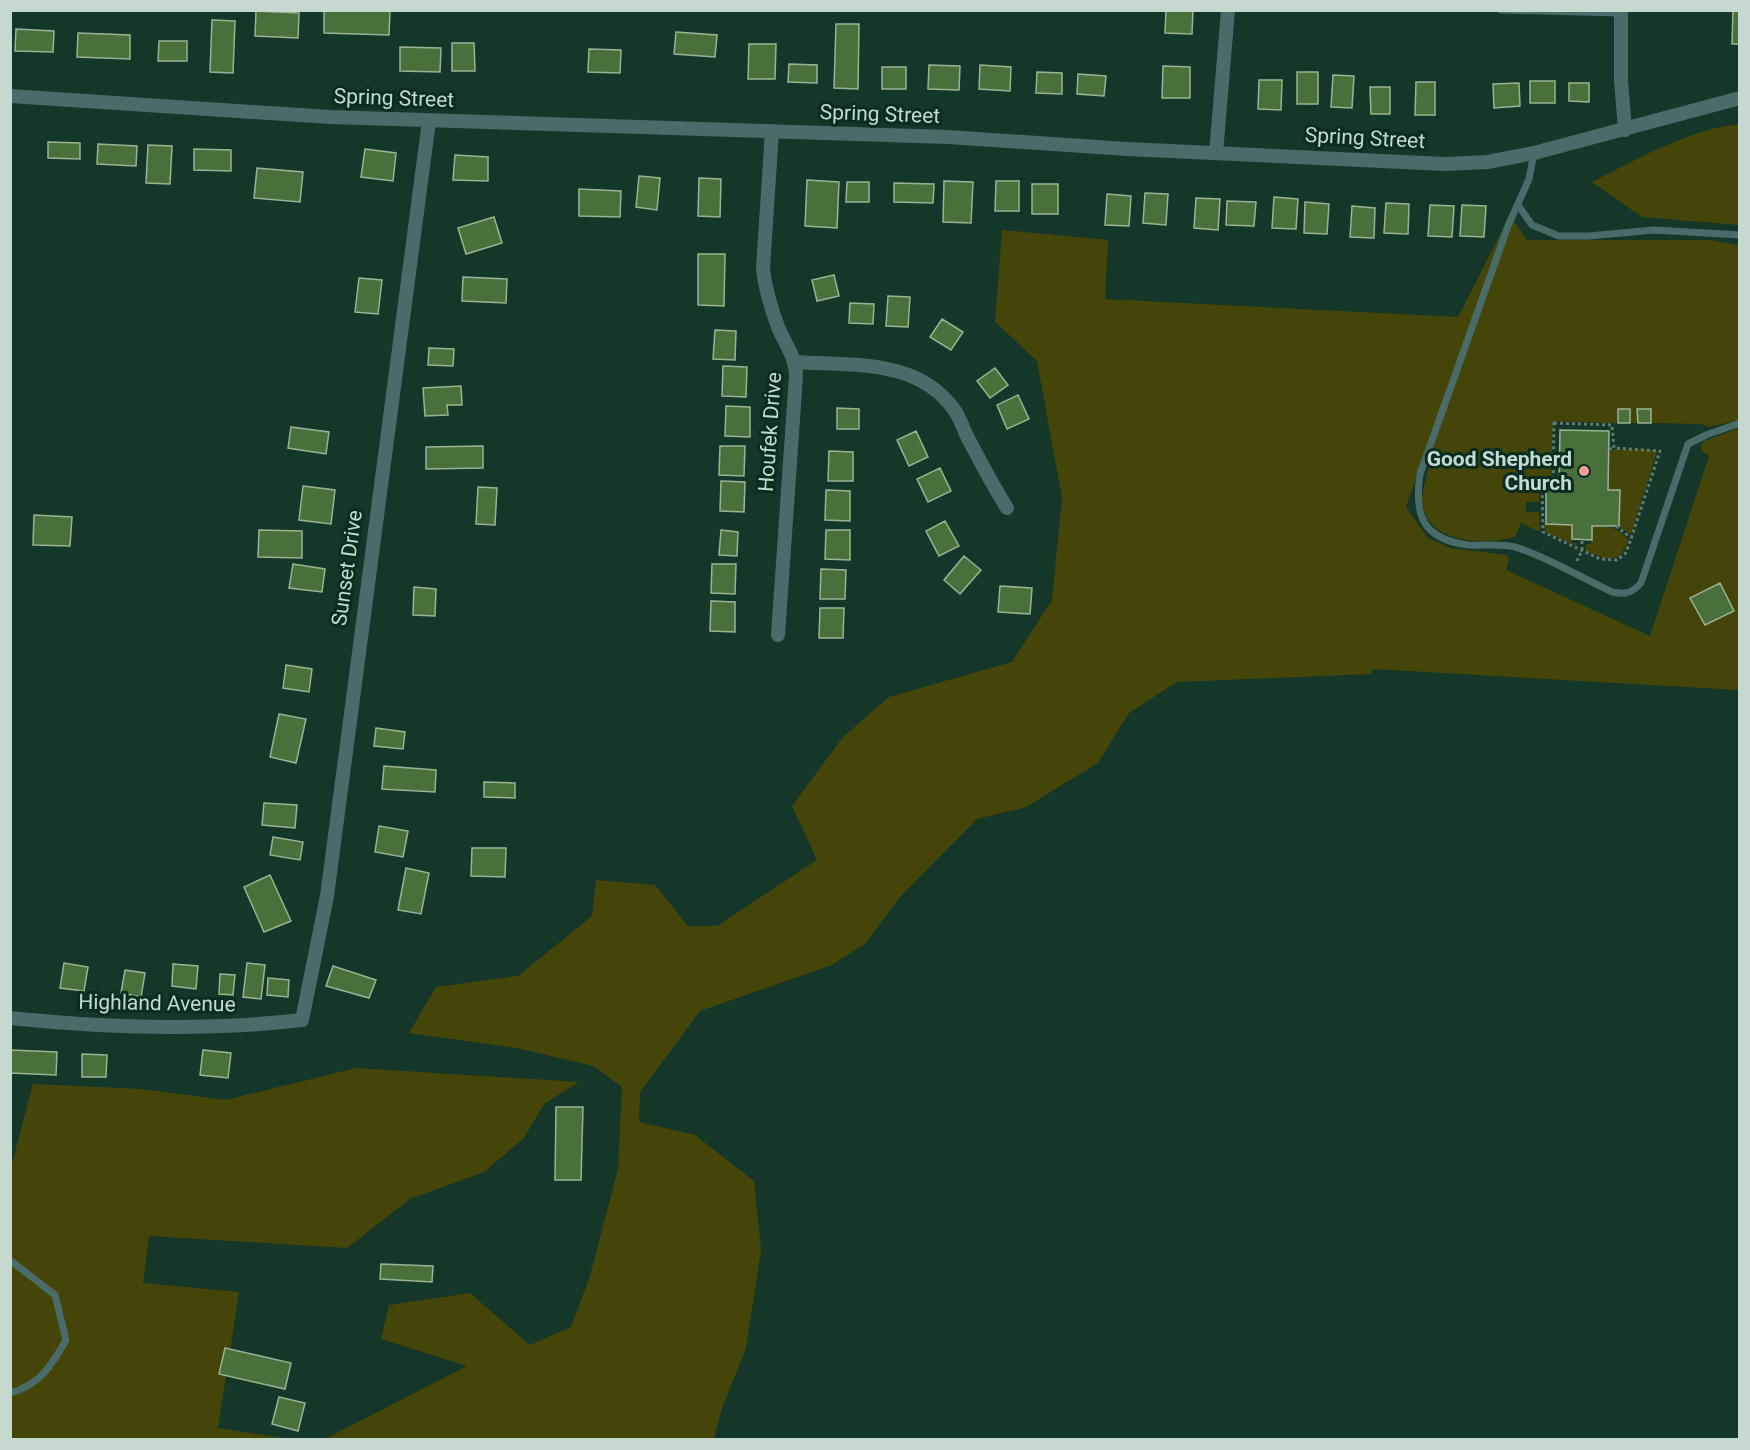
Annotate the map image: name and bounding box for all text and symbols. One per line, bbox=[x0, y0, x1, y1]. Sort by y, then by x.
street label: Spring Street bbox=[333, 84, 455, 112]
street label: Spring Street bbox=[819, 100, 941, 128]
street label: Spring Street bbox=[1304, 123, 1426, 153]
street label: Houfek Drive bbox=[754, 371, 786, 493]
place label: Good Shepherd Church bbox=[1427, 447, 1572, 495]
marker: Good Shepherd Church bbox=[1577, 464, 1591, 478]
street label: Sunset Drive bbox=[327, 508, 367, 628]
street label: Highland Avenue bbox=[78, 990, 236, 1016]

